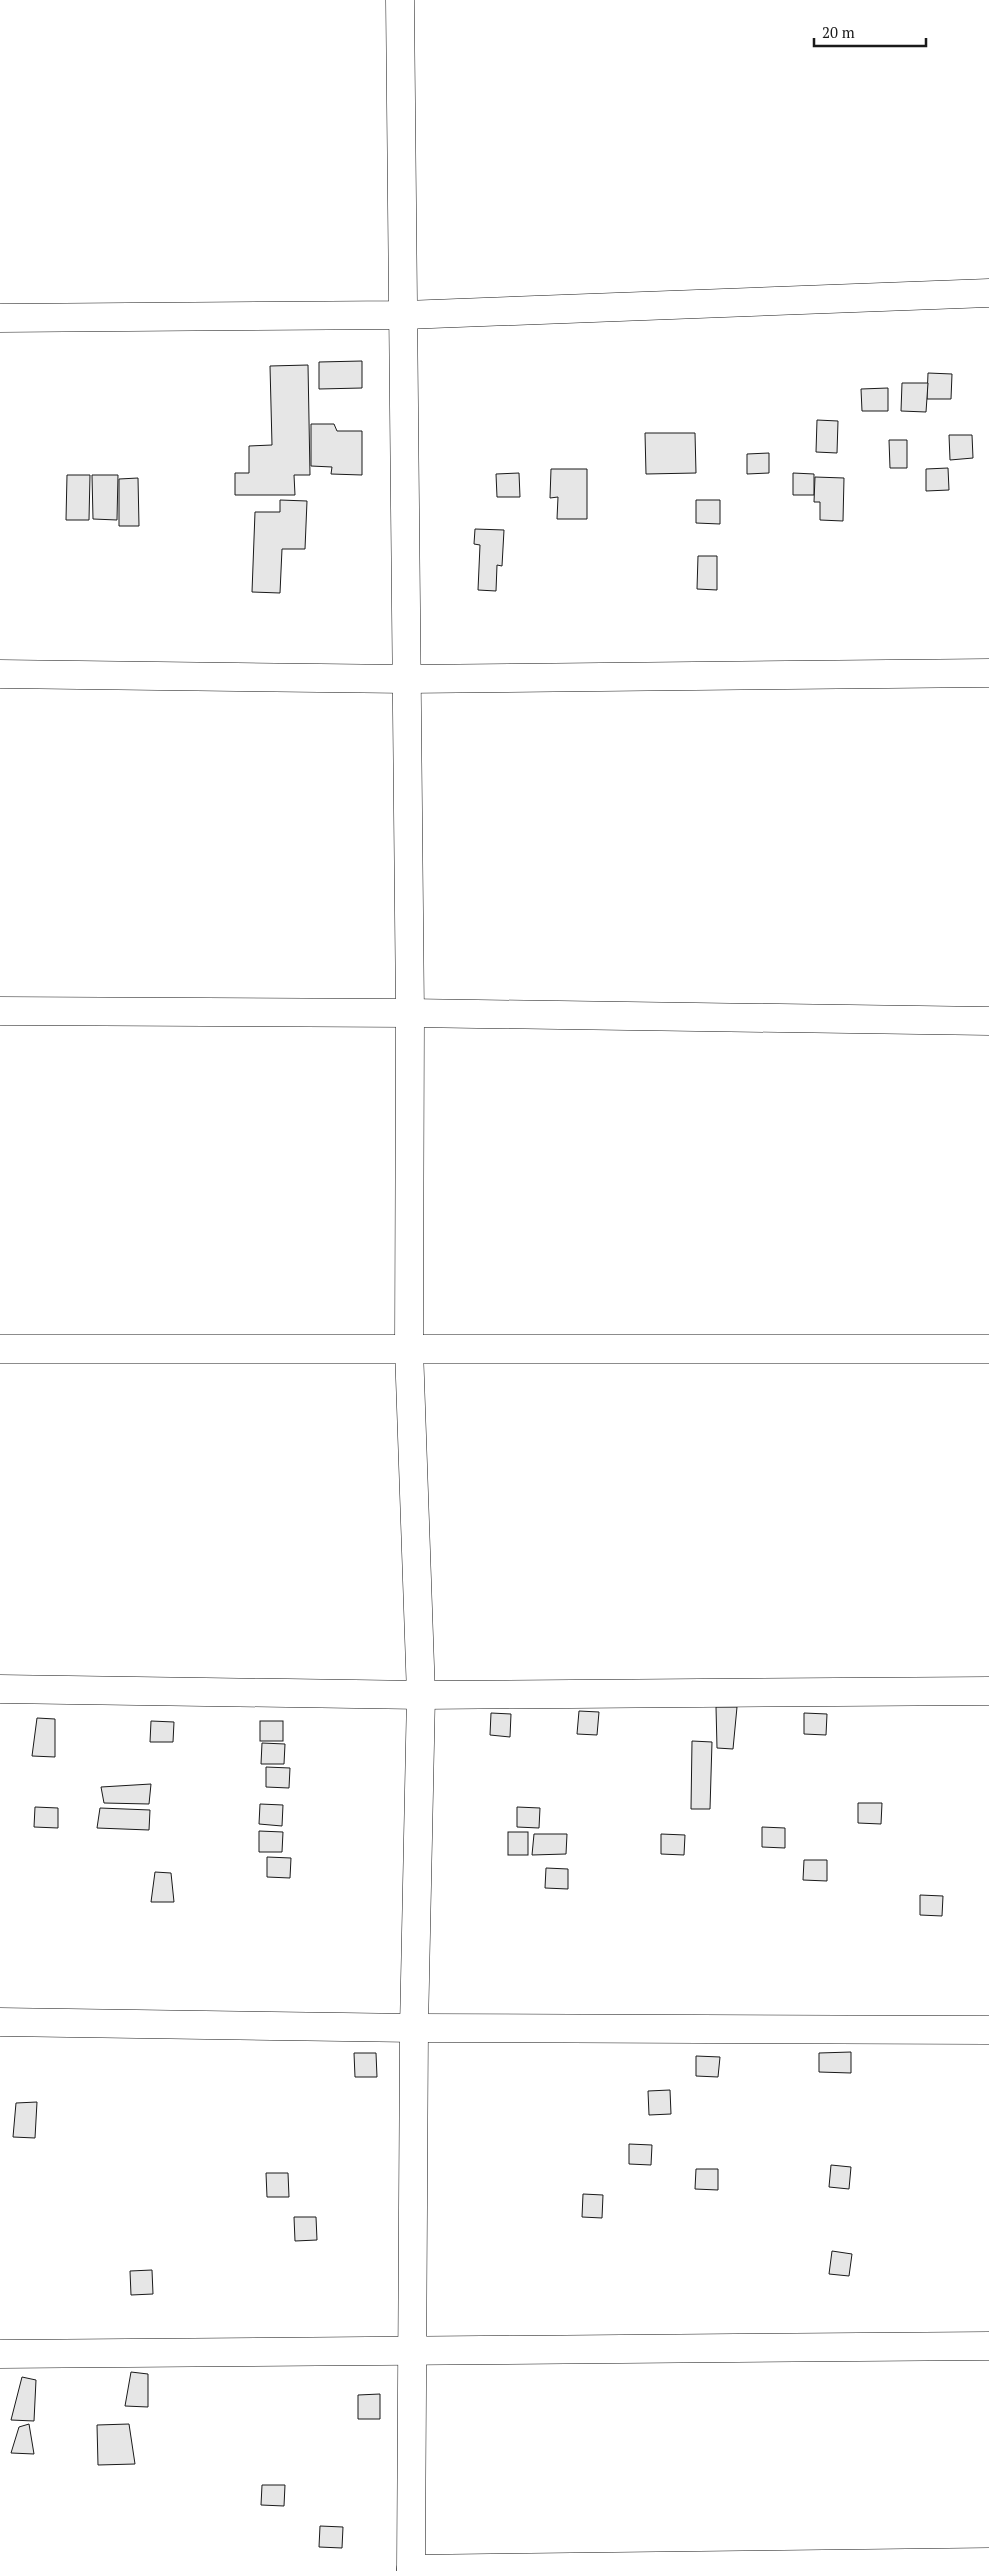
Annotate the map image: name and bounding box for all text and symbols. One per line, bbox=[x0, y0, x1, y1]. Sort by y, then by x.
scale bar bbox=[814, 15, 926, 47]
text: 20 m bbox=[822, 22, 855, 42]

